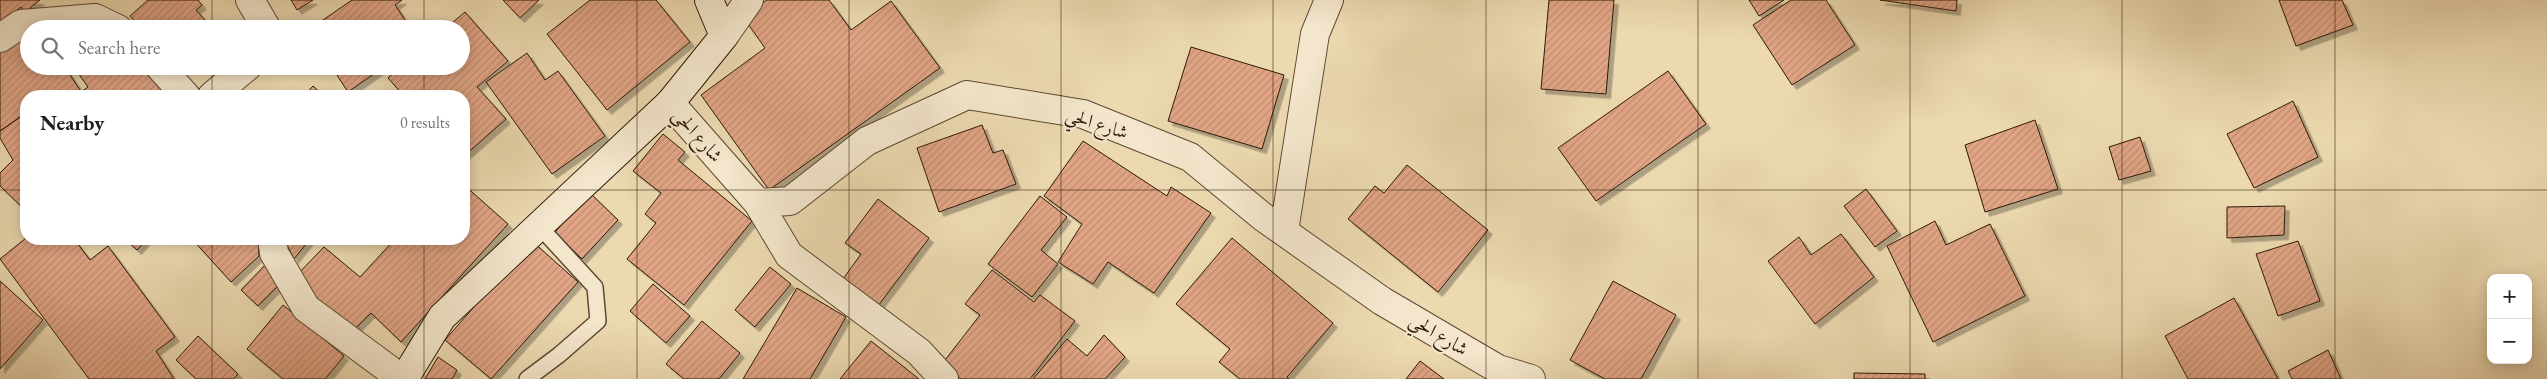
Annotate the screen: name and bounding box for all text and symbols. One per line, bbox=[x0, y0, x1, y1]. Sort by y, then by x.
search box bbox=[20, 20, 470, 75]
icon: search bbox=[38, 34, 66, 62]
text: Search here bbox=[78, 35, 160, 60]
street label: شارع الحي bbox=[1061, 101, 1131, 150]
street label: شارع الحي bbox=[663, 103, 728, 171]
text: Nearby bbox=[40, 109, 104, 136]
text: 0 results bbox=[400, 112, 450, 133]
map controls bbox=[2487, 274, 2532, 364]
button: + bbox=[2487, 274, 2532, 319]
street label: شارع الحي bbox=[1402, 307, 1473, 366]
button: − bbox=[2487, 319, 2532, 364]

